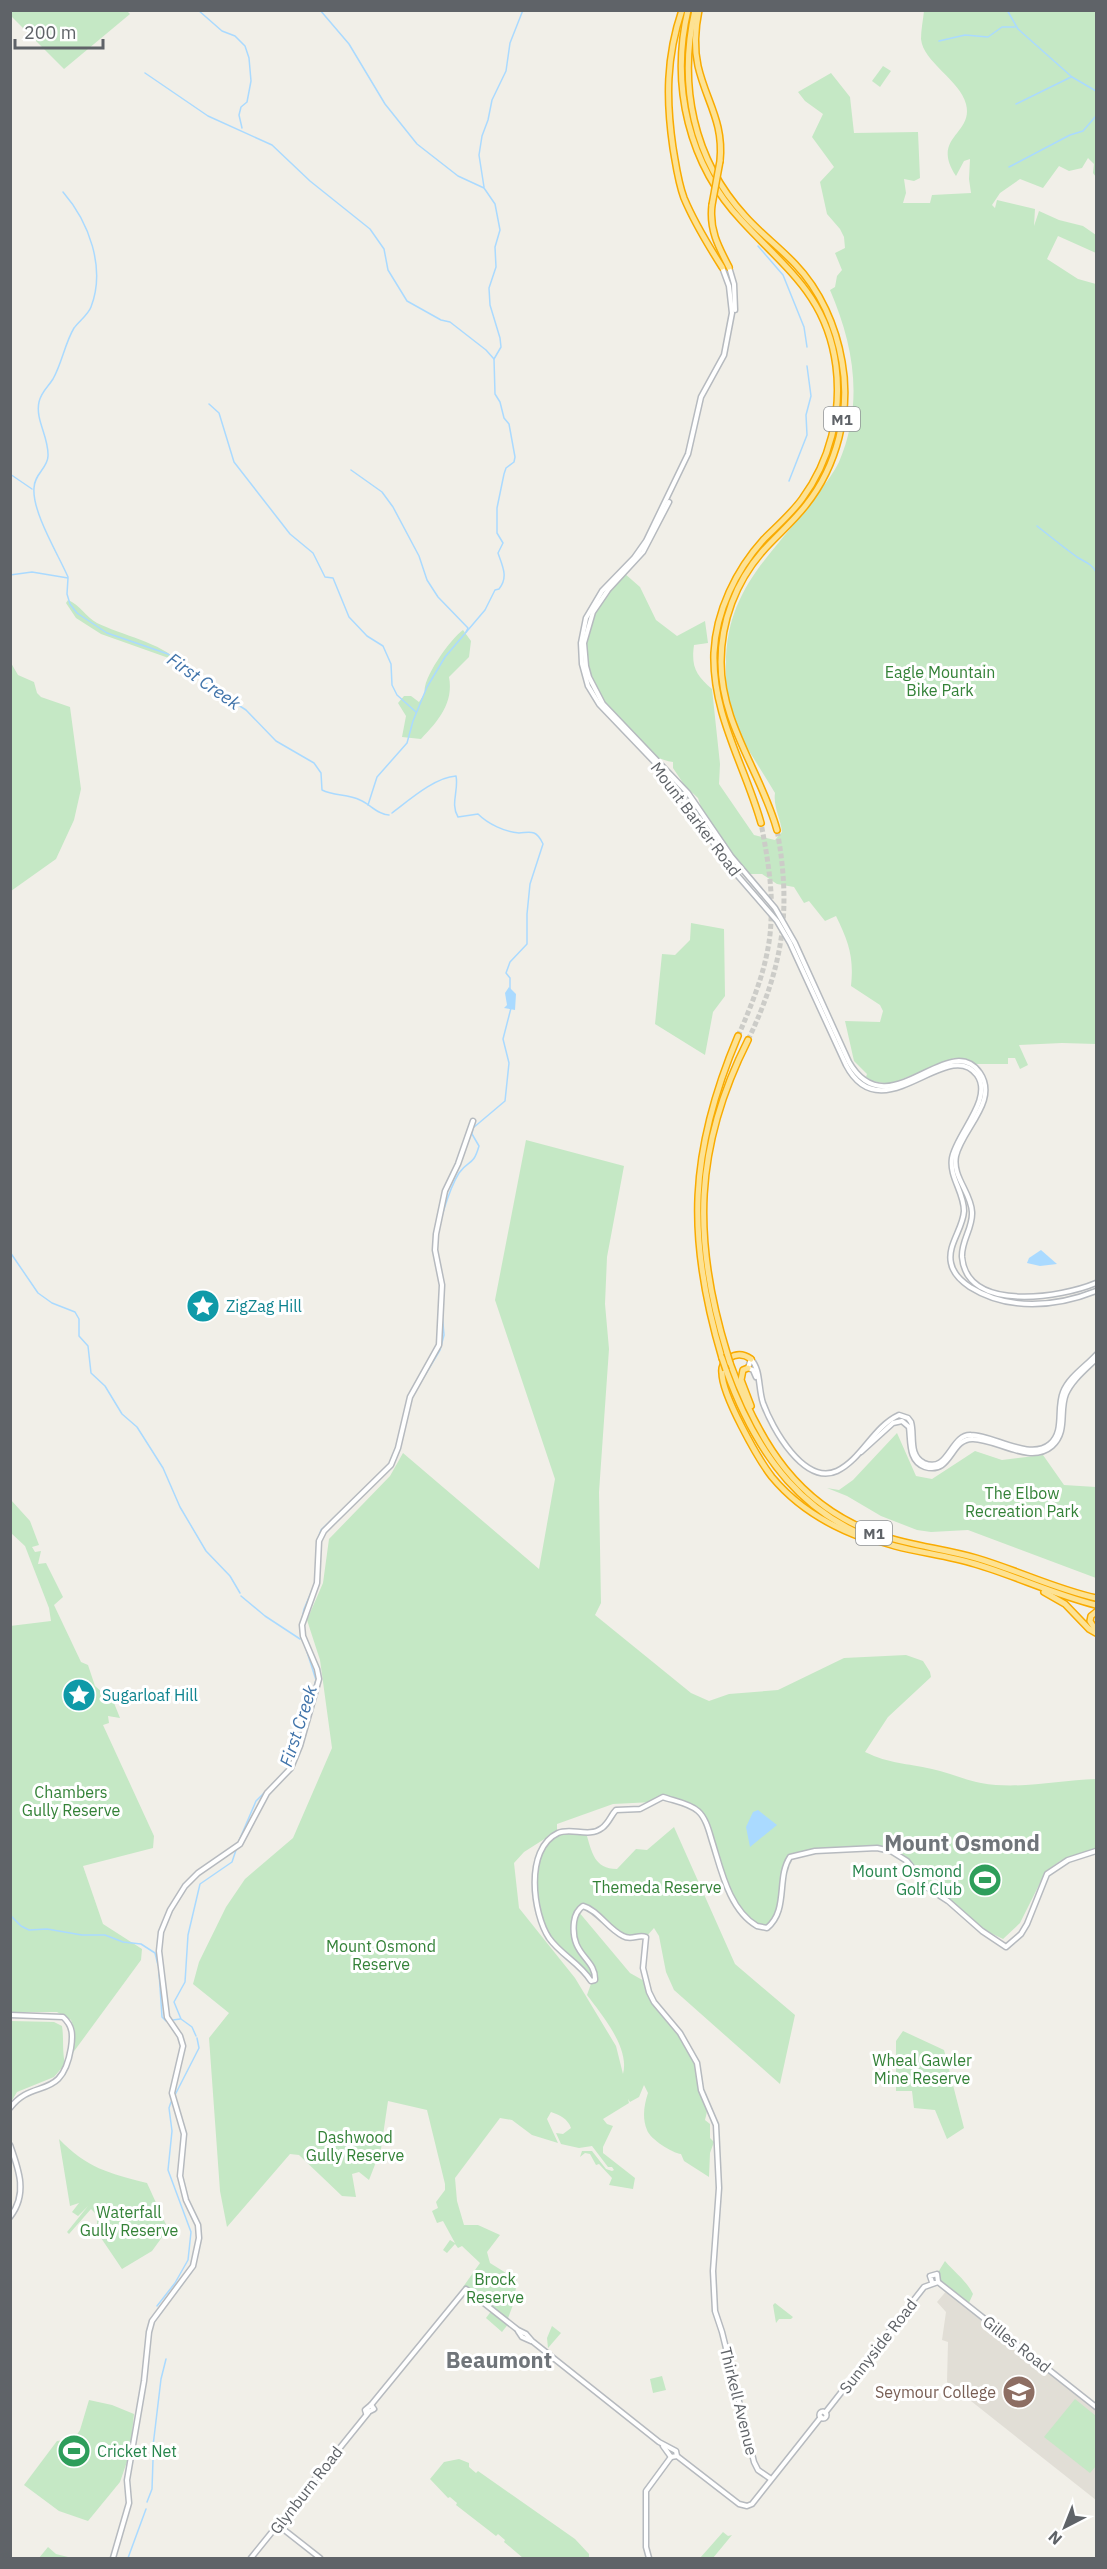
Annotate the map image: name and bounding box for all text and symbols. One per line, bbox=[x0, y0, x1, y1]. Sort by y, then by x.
scale bar bbox=[15, 12, 104, 50]
text: 200 m bbox=[24, 21, 76, 44]
road number: M1 bbox=[824, 407, 860, 431]
water label: First Creek bbox=[163, 647, 246, 715]
park label: Eagle Mountain Bike Park bbox=[885, 662, 995, 700]
street label: Mount Barker Road bbox=[647, 758, 745, 880]
place icon: ZigZag Hill bbox=[185, 1288, 221, 1324]
place label: ZigZag Hill bbox=[226, 1296, 302, 1316]
park label: The Elbow Recreation Park bbox=[965, 1483, 1079, 1521]
road number: M1 bbox=[856, 1521, 892, 1545]
place icon: Sugarloaf Hill bbox=[61, 1677, 97, 1713]
water label: First Creek bbox=[274, 1682, 322, 1770]
place label: Sugarloaf Hill bbox=[102, 1685, 198, 1705]
park label: Chambers Gully Reserve bbox=[22, 1782, 120, 1820]
district label: Mount Osmond bbox=[884, 1828, 1040, 1857]
place label: Mount Osmond Golf Club bbox=[852, 1861, 962, 1899]
sports icon: Mount Osmond Golf Club bbox=[967, 1862, 1003, 1898]
park label: Themeda Reserve bbox=[592, 1877, 722, 1897]
park label: Mount Osmond Reserve bbox=[326, 1936, 436, 1974]
park label: Wheal Gawler Mine Reserve bbox=[872, 2050, 972, 2088]
park label: Dashwood Gully Reserve bbox=[306, 2127, 404, 2165]
park label: Waterfall Gully Reserve bbox=[80, 2202, 178, 2240]
park label: Brock Reserve bbox=[466, 2269, 524, 2307]
street label: Sunnyside Road bbox=[835, 2295, 921, 2397]
street label: Gilles Road bbox=[979, 2311, 1055, 2377]
district label: Beaumont bbox=[446, 2345, 552, 2374]
street label: Thirkell Avenue bbox=[716, 2345, 762, 2457]
school or university icon: Seymour College bbox=[1001, 2374, 1037, 2410]
place label: Seymour College bbox=[875, 2382, 996, 2402]
sports icon: Cricket Net bbox=[56, 2433, 92, 2469]
place label: Cricket Net bbox=[97, 2441, 177, 2461]
street label: Glynburn Road bbox=[265, 2442, 347, 2538]
north arrow bbox=[1035, 2497, 1095, 2557]
text: N bbox=[1044, 2527, 1066, 2549]

